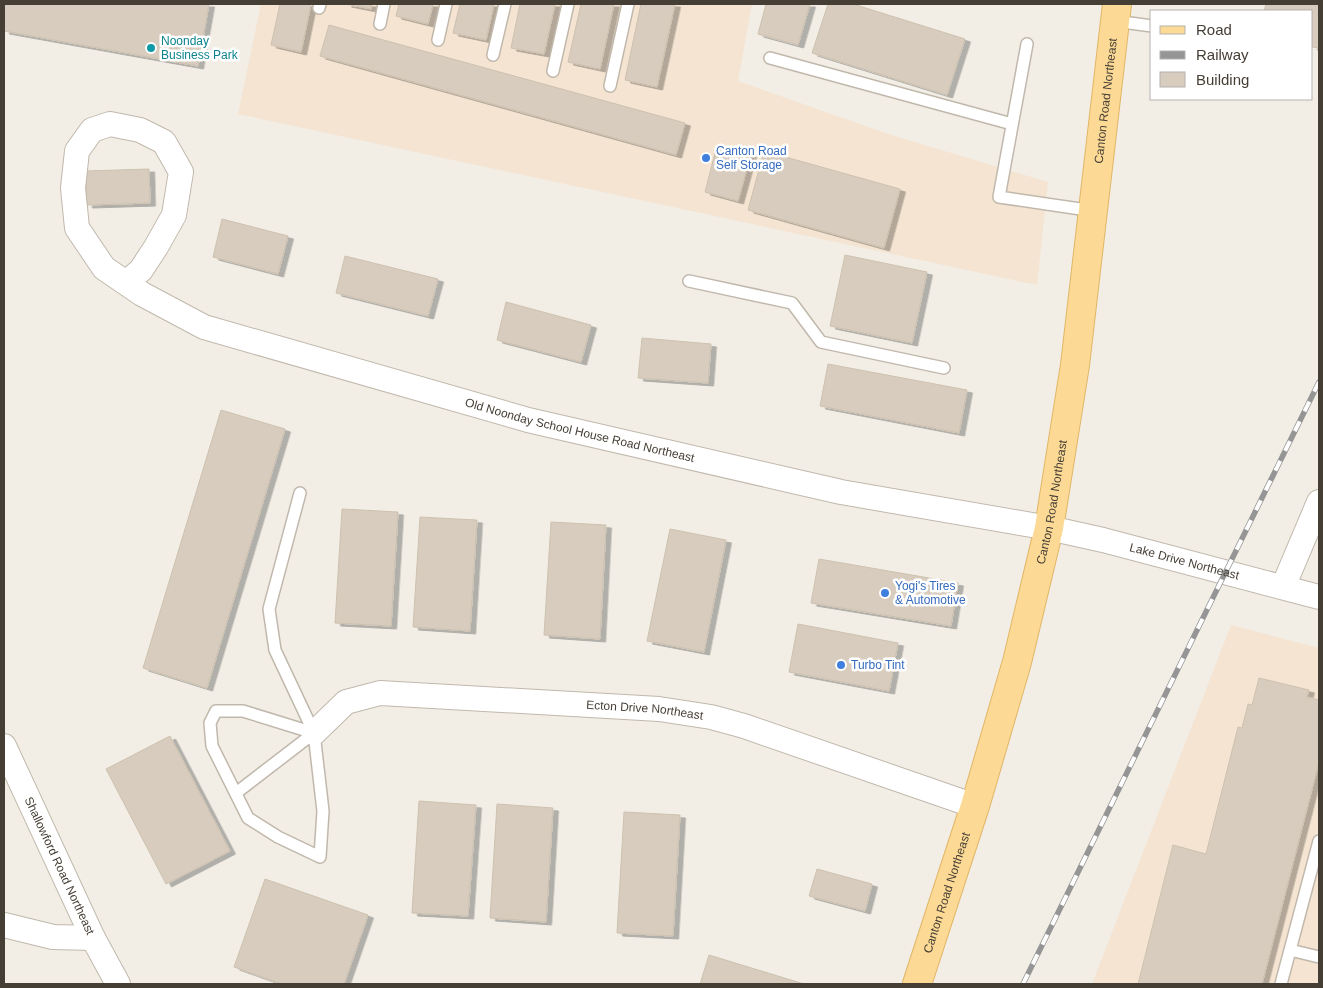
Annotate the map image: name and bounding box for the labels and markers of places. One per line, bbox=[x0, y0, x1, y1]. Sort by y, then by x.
place label: Noonday Business Park bbox=[161, 34, 239, 62]
marker: Noonday Business Park bbox=[145, 42, 157, 54]
place label: Canton Road Self Storage bbox=[716, 144, 787, 172]
marker: Canton Road Self Storage bbox=[700, 152, 712, 164]
place label: Yogi's Tires & Automotive bbox=[895, 579, 966, 607]
marker: Yogi's Tires & Automotive bbox=[879, 587, 891, 599]
place label: Turbo Tint bbox=[851, 658, 905, 672]
marker: Turbo Tint bbox=[835, 659, 847, 671]

